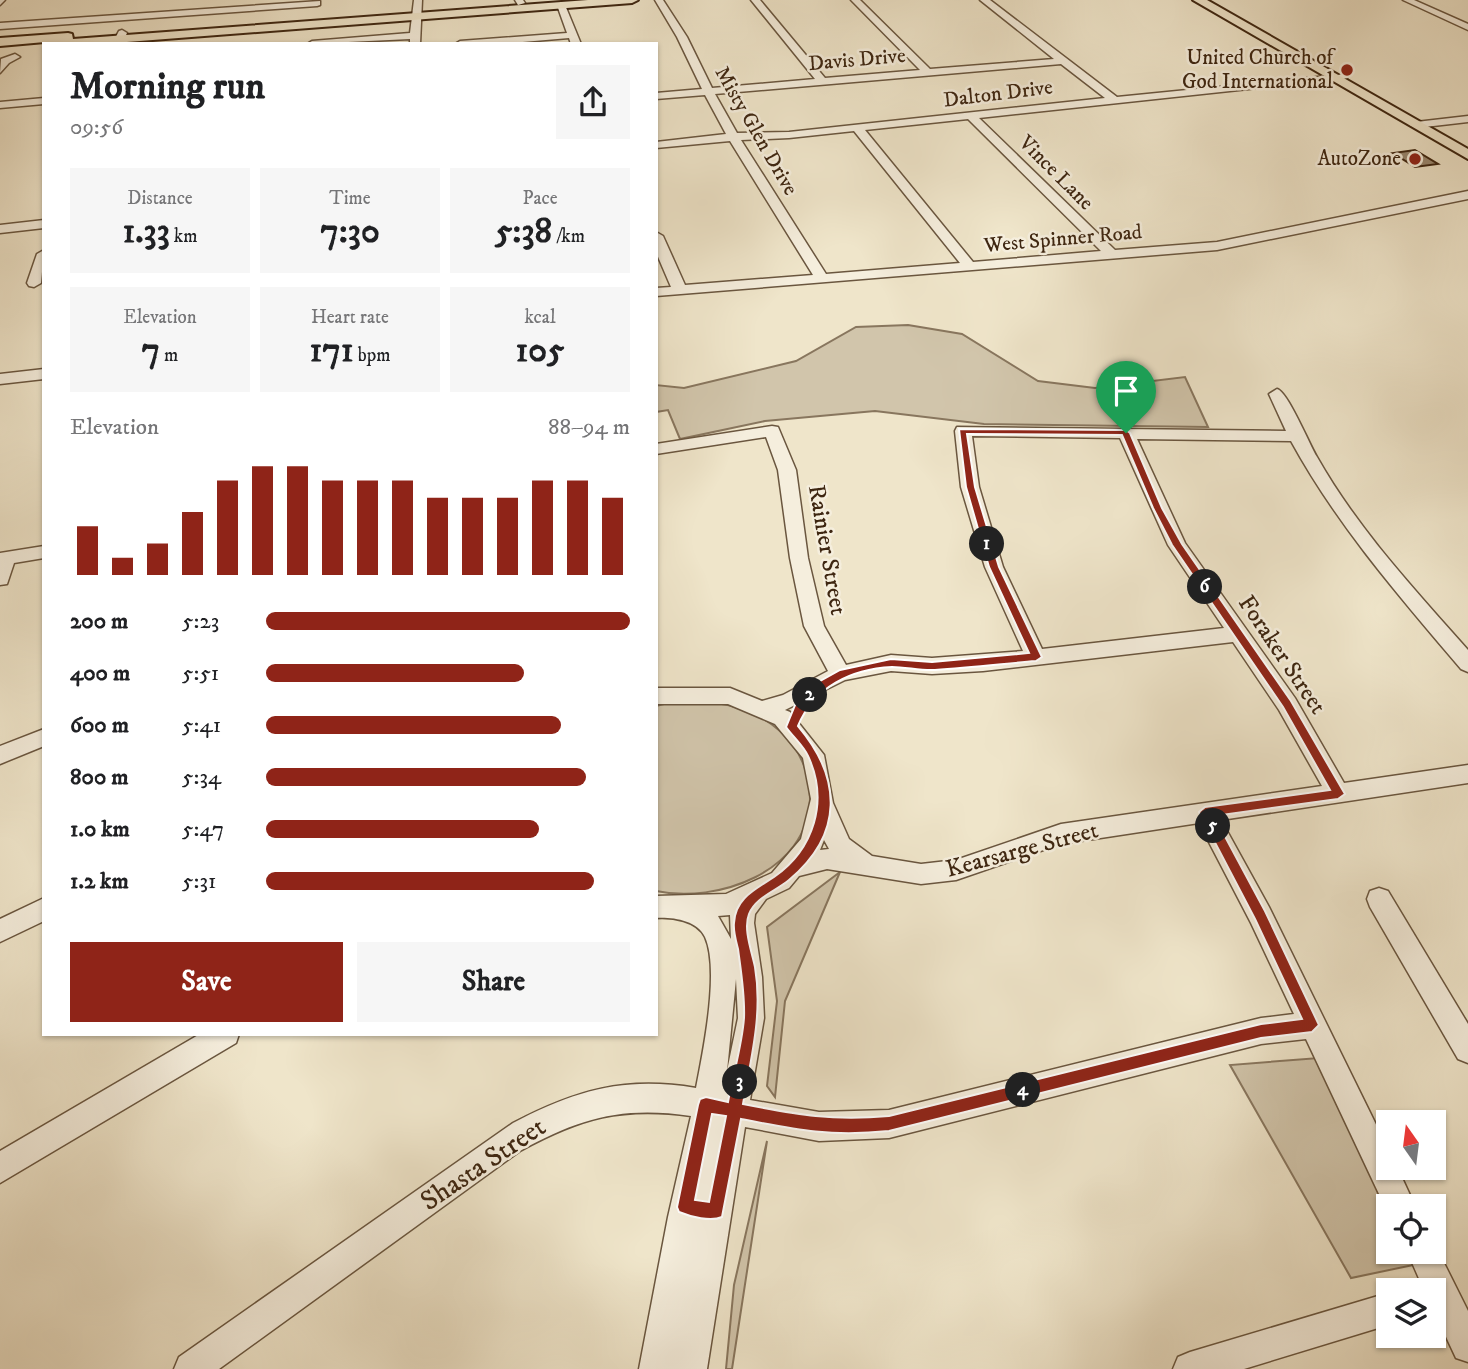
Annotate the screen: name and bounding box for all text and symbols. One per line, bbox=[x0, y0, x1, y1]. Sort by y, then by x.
street label: Davis Drive bbox=[807, 43, 907, 77]
place label: United Church of God International bbox=[1182, 45, 1336, 95]
street label: Misty Glen Drive bbox=[709, 62, 804, 200]
marker: United Church of God International bbox=[1339, 62, 1355, 78]
text: Morning run bbox=[70, 63, 265, 111]
button: share bbox=[556, 65, 630, 139]
street label: Dalton Drive bbox=[942, 74, 1054, 114]
text: 09:56 bbox=[70, 113, 123, 142]
street label: Vince Lane bbox=[1012, 129, 1099, 216]
place label: AutoZone bbox=[1317, 146, 1401, 172]
marker: AutoZone bbox=[1407, 151, 1423, 167]
text: Distance bbox=[127, 187, 193, 210]
text: Time bbox=[329, 187, 371, 210]
text: Pace bbox=[522, 187, 558, 210]
text: 1.33 bbox=[122, 210, 170, 254]
text: 7:30 bbox=[320, 210, 380, 254]
text: 5:38 bbox=[495, 210, 552, 254]
street label: West Spinner Road bbox=[982, 219, 1144, 259]
text: km bbox=[170, 225, 198, 248]
text: /km bbox=[552, 225, 585, 248]
text: Elevation bbox=[123, 306, 197, 329]
text: Heart rate bbox=[311, 306, 389, 329]
text: kcal bbox=[524, 306, 556, 329]
text: 7 bbox=[142, 329, 160, 373]
text: 171 bbox=[310, 329, 354, 373]
text: 105 bbox=[516, 329, 564, 373]
text: m bbox=[160, 344, 178, 367]
text: bpm bbox=[354, 344, 390, 367]
pin bbox=[1096, 361, 1156, 433]
icon: arrive bbox=[1107, 372, 1145, 410]
text: Elevation bbox=[70, 413, 159, 442]
text: 88–94 m bbox=[548, 413, 630, 442]
street label: Rainier Street bbox=[801, 482, 853, 618]
pin: 1 bbox=[970, 526, 1004, 562]
text: 1 bbox=[983, 532, 990, 555]
pin: 6 bbox=[1188, 570, 1222, 604]
text: 6 bbox=[1200, 575, 1209, 598]
street label: Foraker Street bbox=[1231, 590, 1333, 720]
text: 200 m bbox=[70, 607, 128, 636]
text: 5:23 bbox=[182, 607, 219, 636]
text: 400 m bbox=[70, 659, 130, 688]
text: 5:51 bbox=[182, 659, 219, 688]
pin: 2 bbox=[792, 678, 828, 712]
text: 2 bbox=[805, 683, 814, 706]
text: 600 m bbox=[70, 711, 129, 740]
text: 5:41 bbox=[182, 711, 221, 740]
text: 800 m bbox=[70, 763, 128, 792]
text: 5:34 bbox=[182, 763, 221, 792]
pin: 5 bbox=[1196, 808, 1230, 844]
text: 5 bbox=[1208, 814, 1217, 837]
text: 1.0 km bbox=[70, 815, 130, 844]
text: 5:47 bbox=[182, 815, 224, 844]
street label: Kearsarge Street bbox=[943, 815, 1102, 885]
text: 1.2 km bbox=[70, 867, 129, 896]
text: 5:31 bbox=[182, 867, 216, 896]
button: Save bbox=[70, 942, 343, 1022]
button: Share bbox=[357, 942, 630, 1022]
pin: 3 bbox=[722, 1064, 758, 1100]
text: 3 bbox=[736, 1070, 743, 1093]
pin: 4 bbox=[1006, 1072, 1040, 1108]
text: 4 bbox=[1017, 1078, 1028, 1101]
street label: Shasta Street bbox=[414, 1109, 552, 1219]
north arrow bbox=[1376, 1110, 1446, 1180]
map controls bbox=[1376, 1110, 1446, 1348]
button: locate bbox=[1376, 1194, 1446, 1264]
button: layers bbox=[1376, 1278, 1446, 1348]

